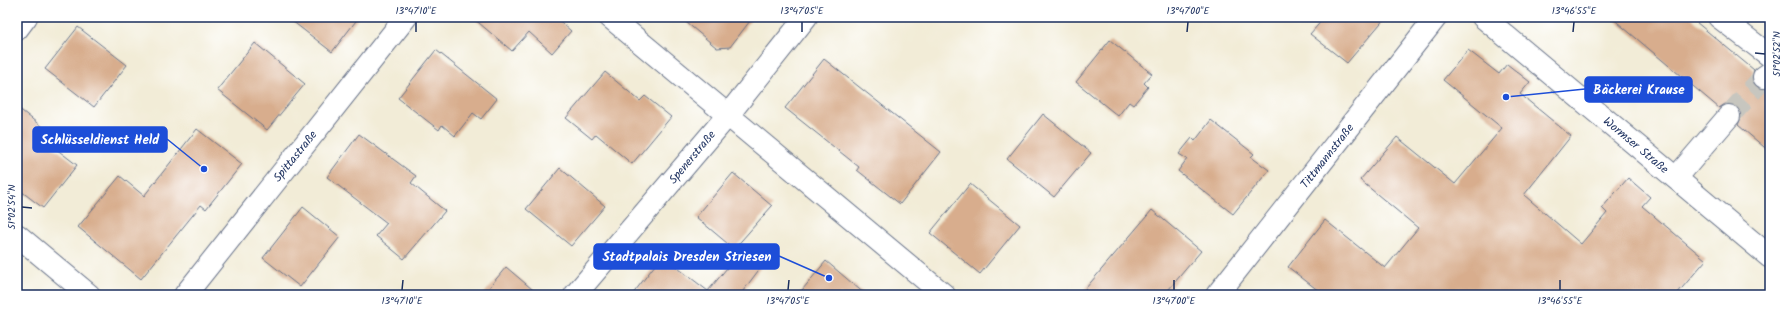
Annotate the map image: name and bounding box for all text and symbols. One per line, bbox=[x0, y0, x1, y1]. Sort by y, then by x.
text: 13°47'10"E bbox=[395, 3, 438, 19]
text: 13°47'05"E bbox=[780, 3, 825, 19]
text: 13°47'00"E bbox=[1167, 3, 1211, 19]
text: 13°46'55"E bbox=[1552, 3, 1597, 19]
text: 51°02'52"N bbox=[1769, 31, 1785, 77]
callout: Bäckerei Krause bbox=[1585, 77, 1692, 102]
text: Bäckerei Krause bbox=[1593, 80, 1685, 101]
street label: Wormser Straße bbox=[1599, 112, 1673, 179]
street label: Tittmannstraße bbox=[1296, 119, 1359, 193]
street label: Spittastraße bbox=[269, 126, 323, 186]
street label: Spenerstraße bbox=[664, 126, 721, 188]
callout: Schlüsseldienst Held bbox=[33, 127, 167, 152]
text: Schlüsseldienst Held bbox=[41, 130, 160, 151]
text: 51°02'54"N bbox=[4, 184, 20, 230]
callout: Stadtpalais Dresden Striesen bbox=[594, 244, 779, 269]
text: Stadtpalais Dresden Striesen bbox=[602, 247, 772, 268]
text: 13°47'10"E bbox=[381, 293, 424, 309]
text: 13°47'05"E bbox=[766, 293, 811, 309]
text: 13°47'00"E bbox=[1153, 293, 1197, 309]
text: 13°46'55"E bbox=[1538, 293, 1583, 309]

